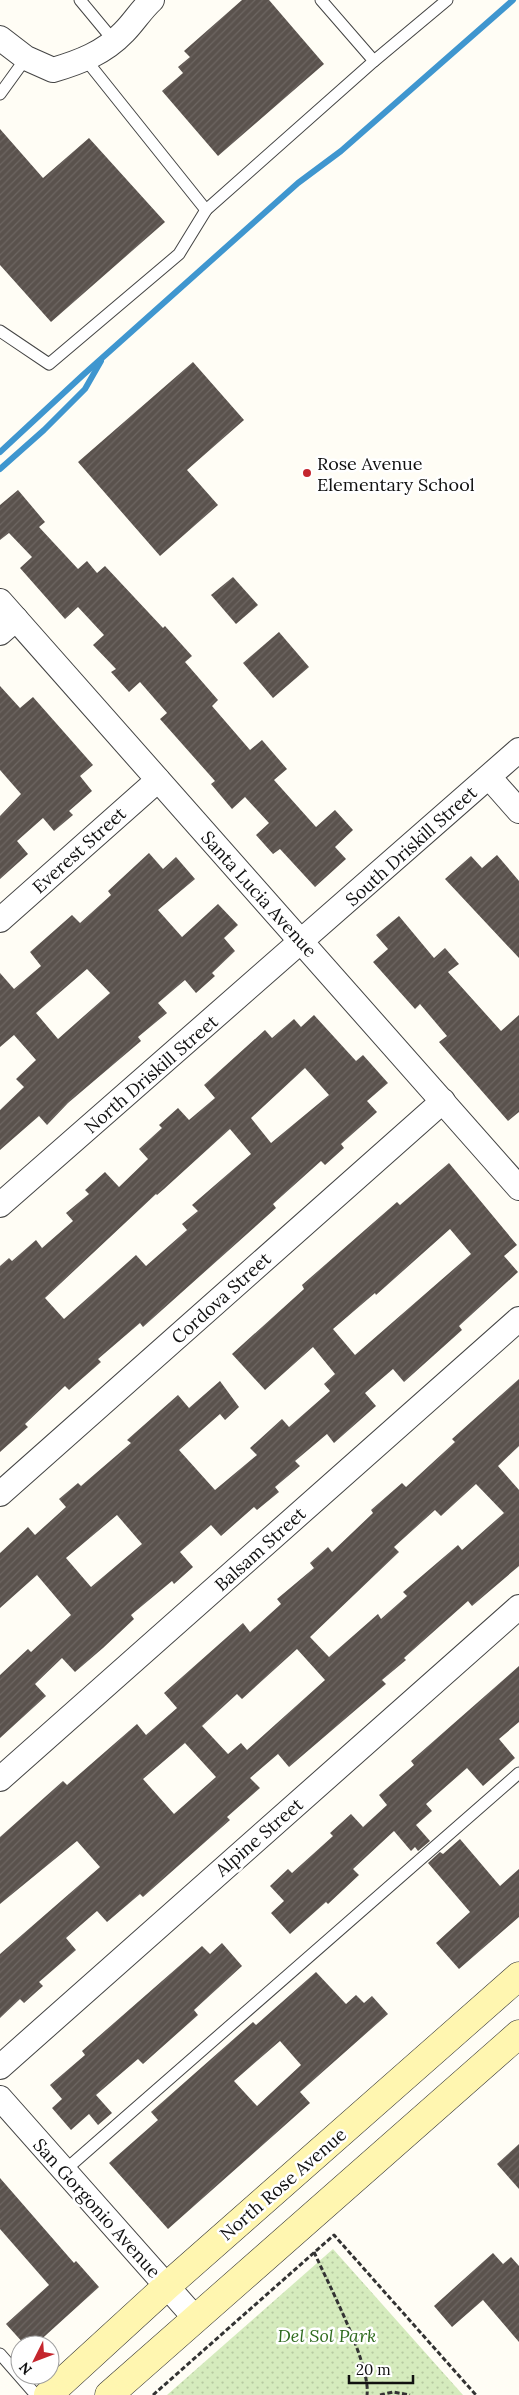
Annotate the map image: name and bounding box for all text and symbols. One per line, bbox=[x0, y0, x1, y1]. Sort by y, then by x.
place label: Rose Avenue Elementary School bbox=[317, 452, 475, 496]
marker: Rose Avenue Elementary School bbox=[301, 467, 313, 479]
street label: South Driskill Street bbox=[341, 781, 481, 911]
street label: Everest Street bbox=[27, 802, 131, 898]
street label: Santa Lucia Avenue bbox=[196, 826, 322, 962]
street label: North Driskill Street bbox=[80, 1010, 222, 1138]
street label: Cordova Street bbox=[167, 1247, 276, 1349]
street label: Balsam Street bbox=[210, 1502, 310, 1596]
street label: Alpine Street bbox=[210, 1793, 307, 1882]
street label: North Rose Avenue bbox=[215, 2123, 351, 2245]
street label: San Gorgonio Avenue bbox=[28, 2133, 166, 2283]
park label: Del Sol Park bbox=[278, 2324, 376, 2347]
north arrow bbox=[10, 2335, 60, 2385]
scale bar bbox=[349, 2352, 413, 2384]
text: N bbox=[15, 2359, 36, 2379]
text: 20 m bbox=[356, 2360, 391, 2379]

